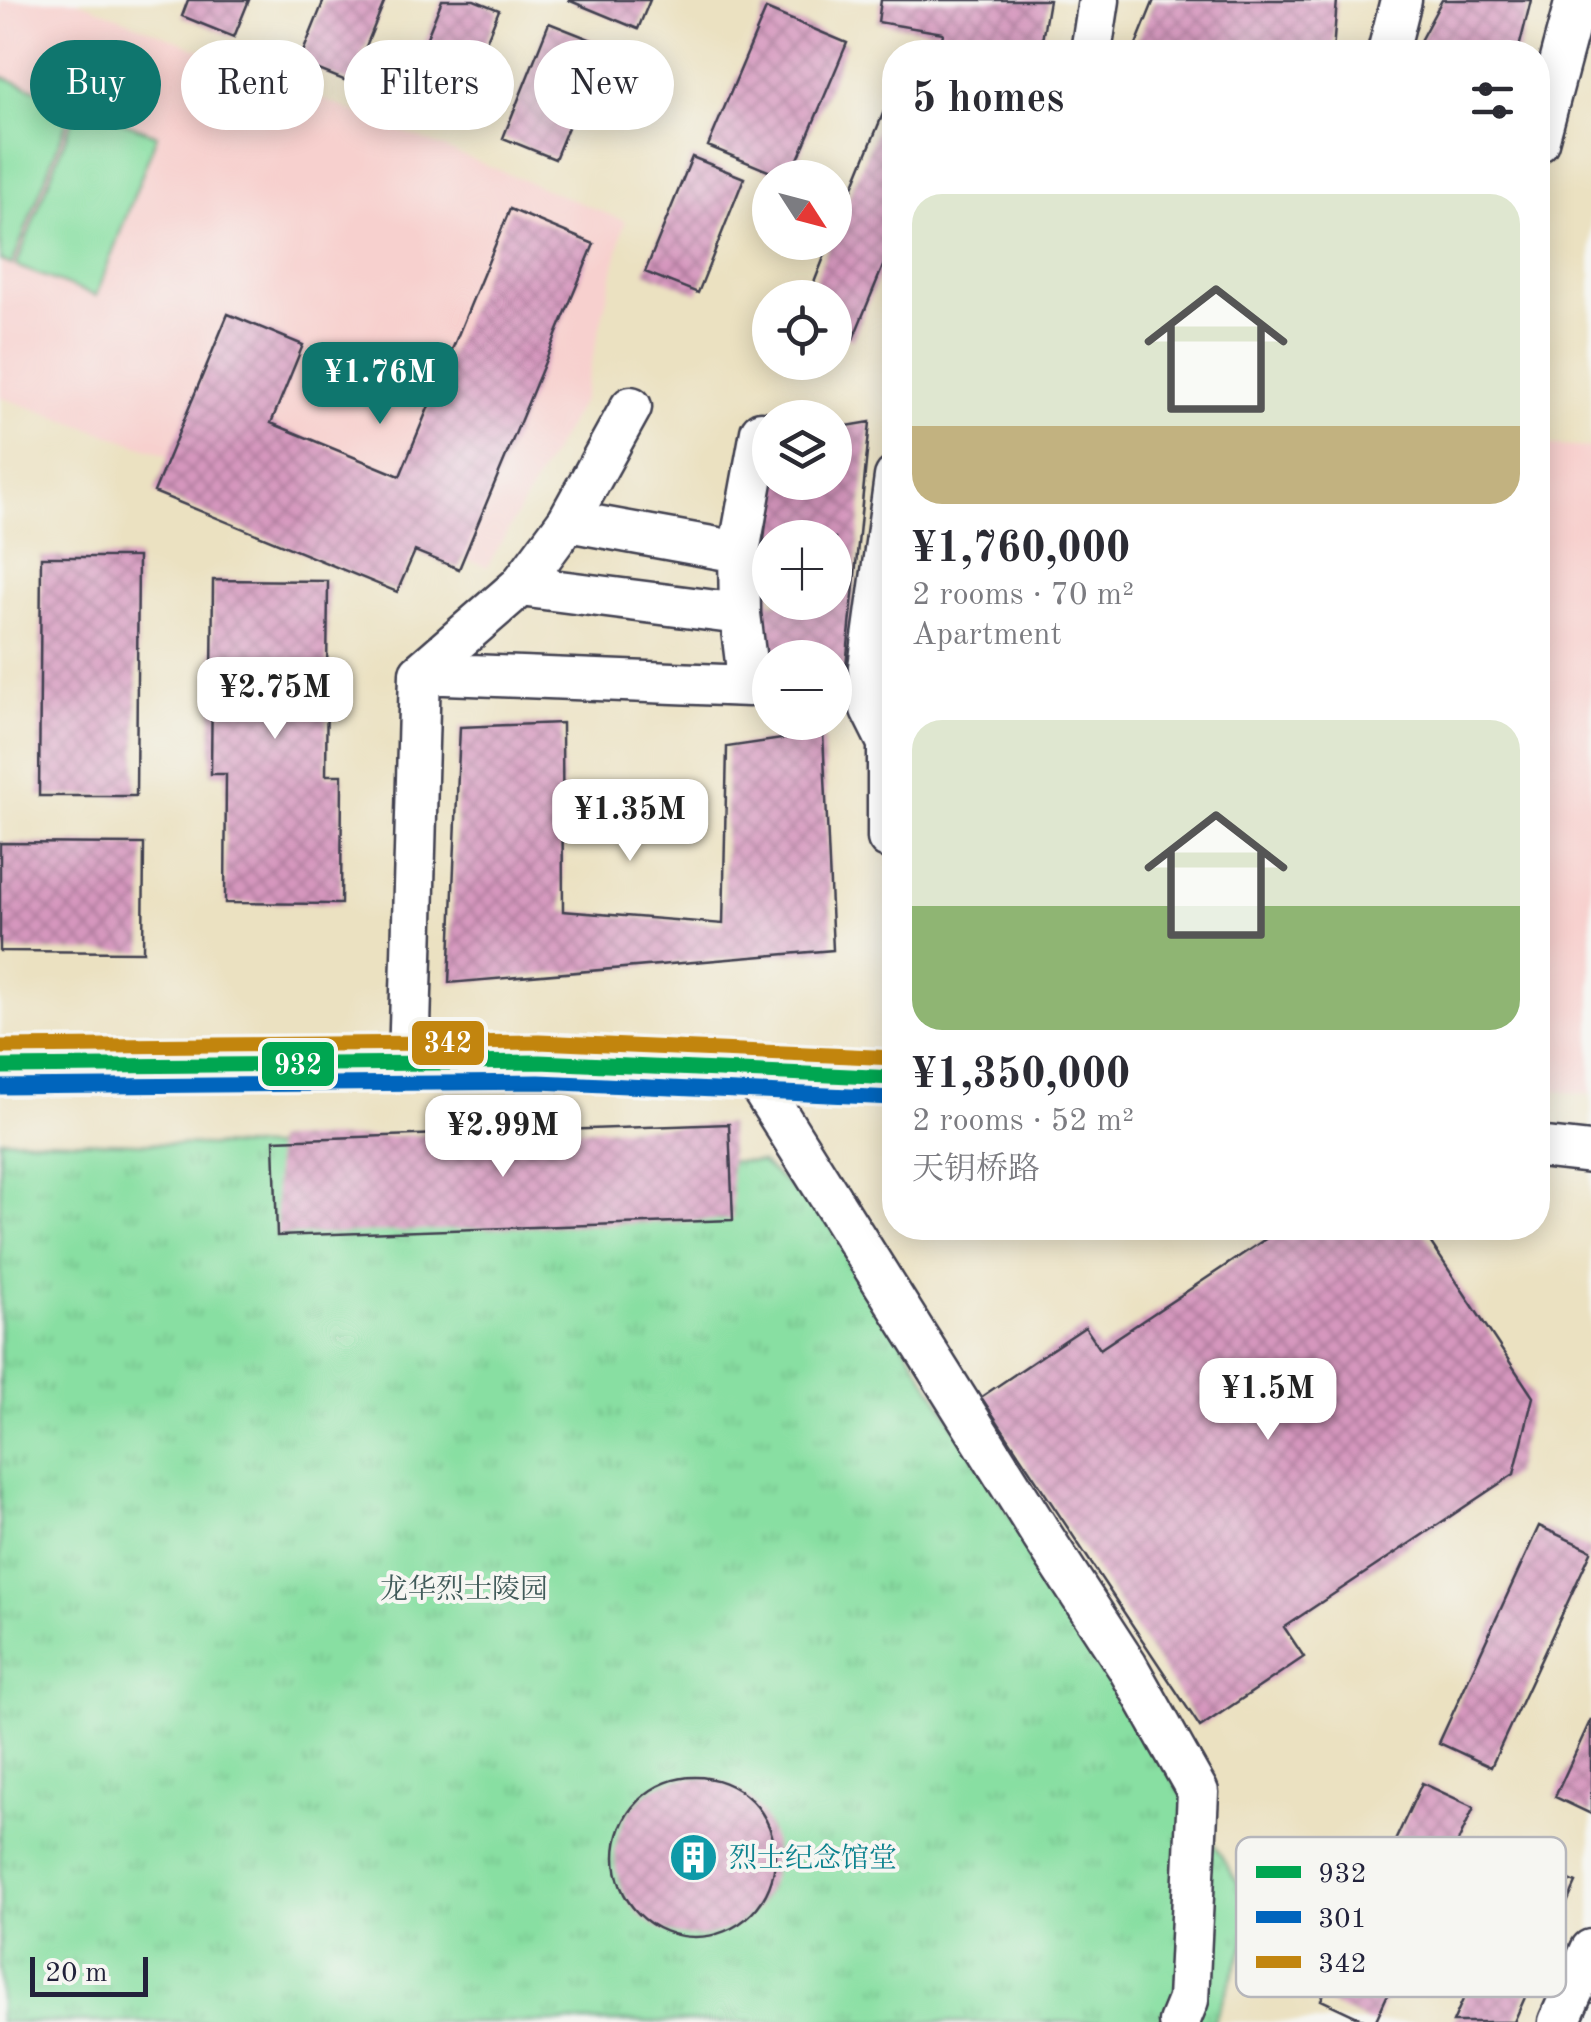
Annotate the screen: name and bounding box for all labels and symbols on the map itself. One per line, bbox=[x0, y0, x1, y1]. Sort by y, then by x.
north arrow bbox=[752, 160, 852, 260]
pin: ¥1.76M bbox=[299, 342, 461, 427]
pin: ¥2.75M bbox=[194, 657, 356, 742]
pin: ¥1.35M bbox=[549, 779, 711, 864]
line badge: 342 bbox=[410, 1019, 486, 1067]
text: 342 bbox=[424, 1031, 472, 1059]
line badge: 932 bbox=[260, 1040, 336, 1088]
text: 932 bbox=[274, 1053, 322, 1081]
pin: ¥2.99M bbox=[422, 1095, 584, 1180]
pin: ¥1.5M bbox=[1198, 1358, 1338, 1443]
park label: 龙华烈士陵园 bbox=[380, 1574, 548, 1605]
building icon: 烈士纪念馆堂 bbox=[668, 1831, 720, 1883]
legend bbox=[1236, 1837, 1566, 1997]
place label: 烈士纪念馆堂 bbox=[729, 1843, 897, 1874]
text: 932 bbox=[1318, 1861, 1367, 1889]
text: 301 bbox=[1318, 1906, 1367, 1934]
text: 342 bbox=[1318, 1951, 1367, 1979]
scale bar bbox=[30, 1952, 148, 1996]

